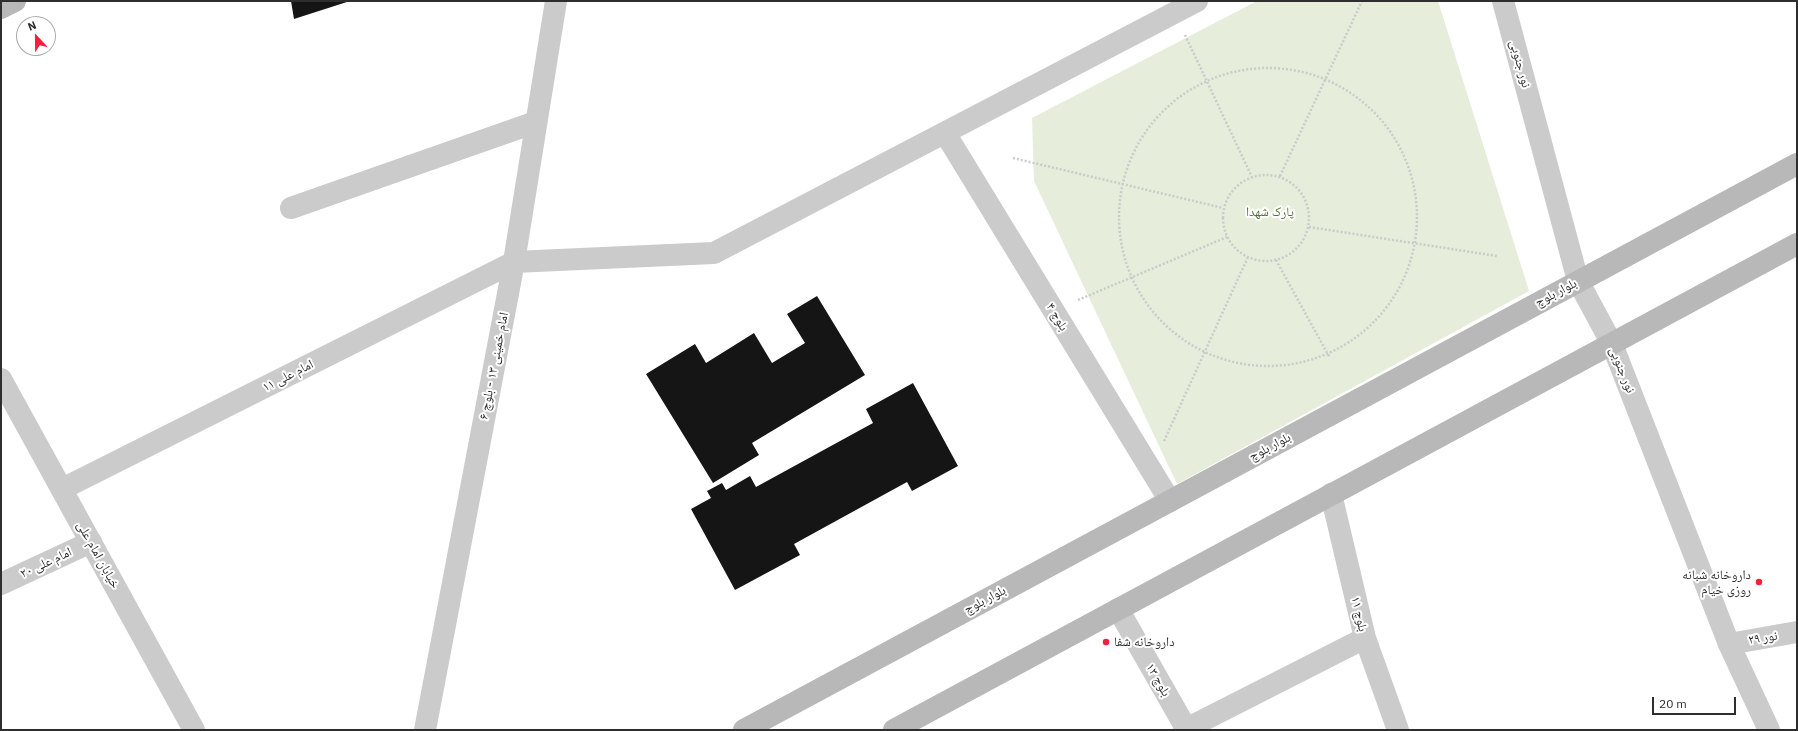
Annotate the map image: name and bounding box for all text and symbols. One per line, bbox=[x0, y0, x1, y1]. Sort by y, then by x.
north arrow bbox=[16, 16, 56, 56]
text: N bbox=[26, 18, 38, 34]
street label: نور جنوبی bbox=[1506, 39, 1534, 89]
park label: پارک شهدا bbox=[1246, 204, 1294, 220]
street label: بلوار بلوچ bbox=[1532, 276, 1580, 310]
street label: بلوچ ۴ bbox=[1043, 300, 1071, 334]
street label: امام خمینی ۱۳ - بلوچ ۶ bbox=[476, 311, 512, 421]
street label: نور جنوبی bbox=[1606, 345, 1638, 395]
street label: امام علی ۱۱ bbox=[260, 357, 316, 395]
street label: بلوار بلوچ bbox=[1246, 430, 1294, 464]
street label: خیابان امام علی bbox=[73, 519, 123, 591]
street label: امام علی ۲۰ bbox=[18, 544, 74, 582]
place label: داروخانه شبانه روزی خیام bbox=[1682, 567, 1751, 598]
marker: داروخانه شبانه روزی خیام bbox=[1754, 577, 1764, 587]
street label: بلوار بلوچ bbox=[961, 583, 1009, 617]
street label: بلوچ ۱۱ bbox=[1347, 595, 1371, 633]
street label: نور ۲۹ bbox=[1747, 628, 1779, 648]
place label: داروخانه شفا bbox=[1114, 634, 1175, 650]
marker: داروخانه شفا bbox=[1101, 637, 1111, 647]
street label: بلوچ ۱۳ bbox=[1142, 661, 1174, 699]
scale bar bbox=[1654, 689, 1738, 715]
text: 20 m bbox=[1659, 696, 1687, 711]

